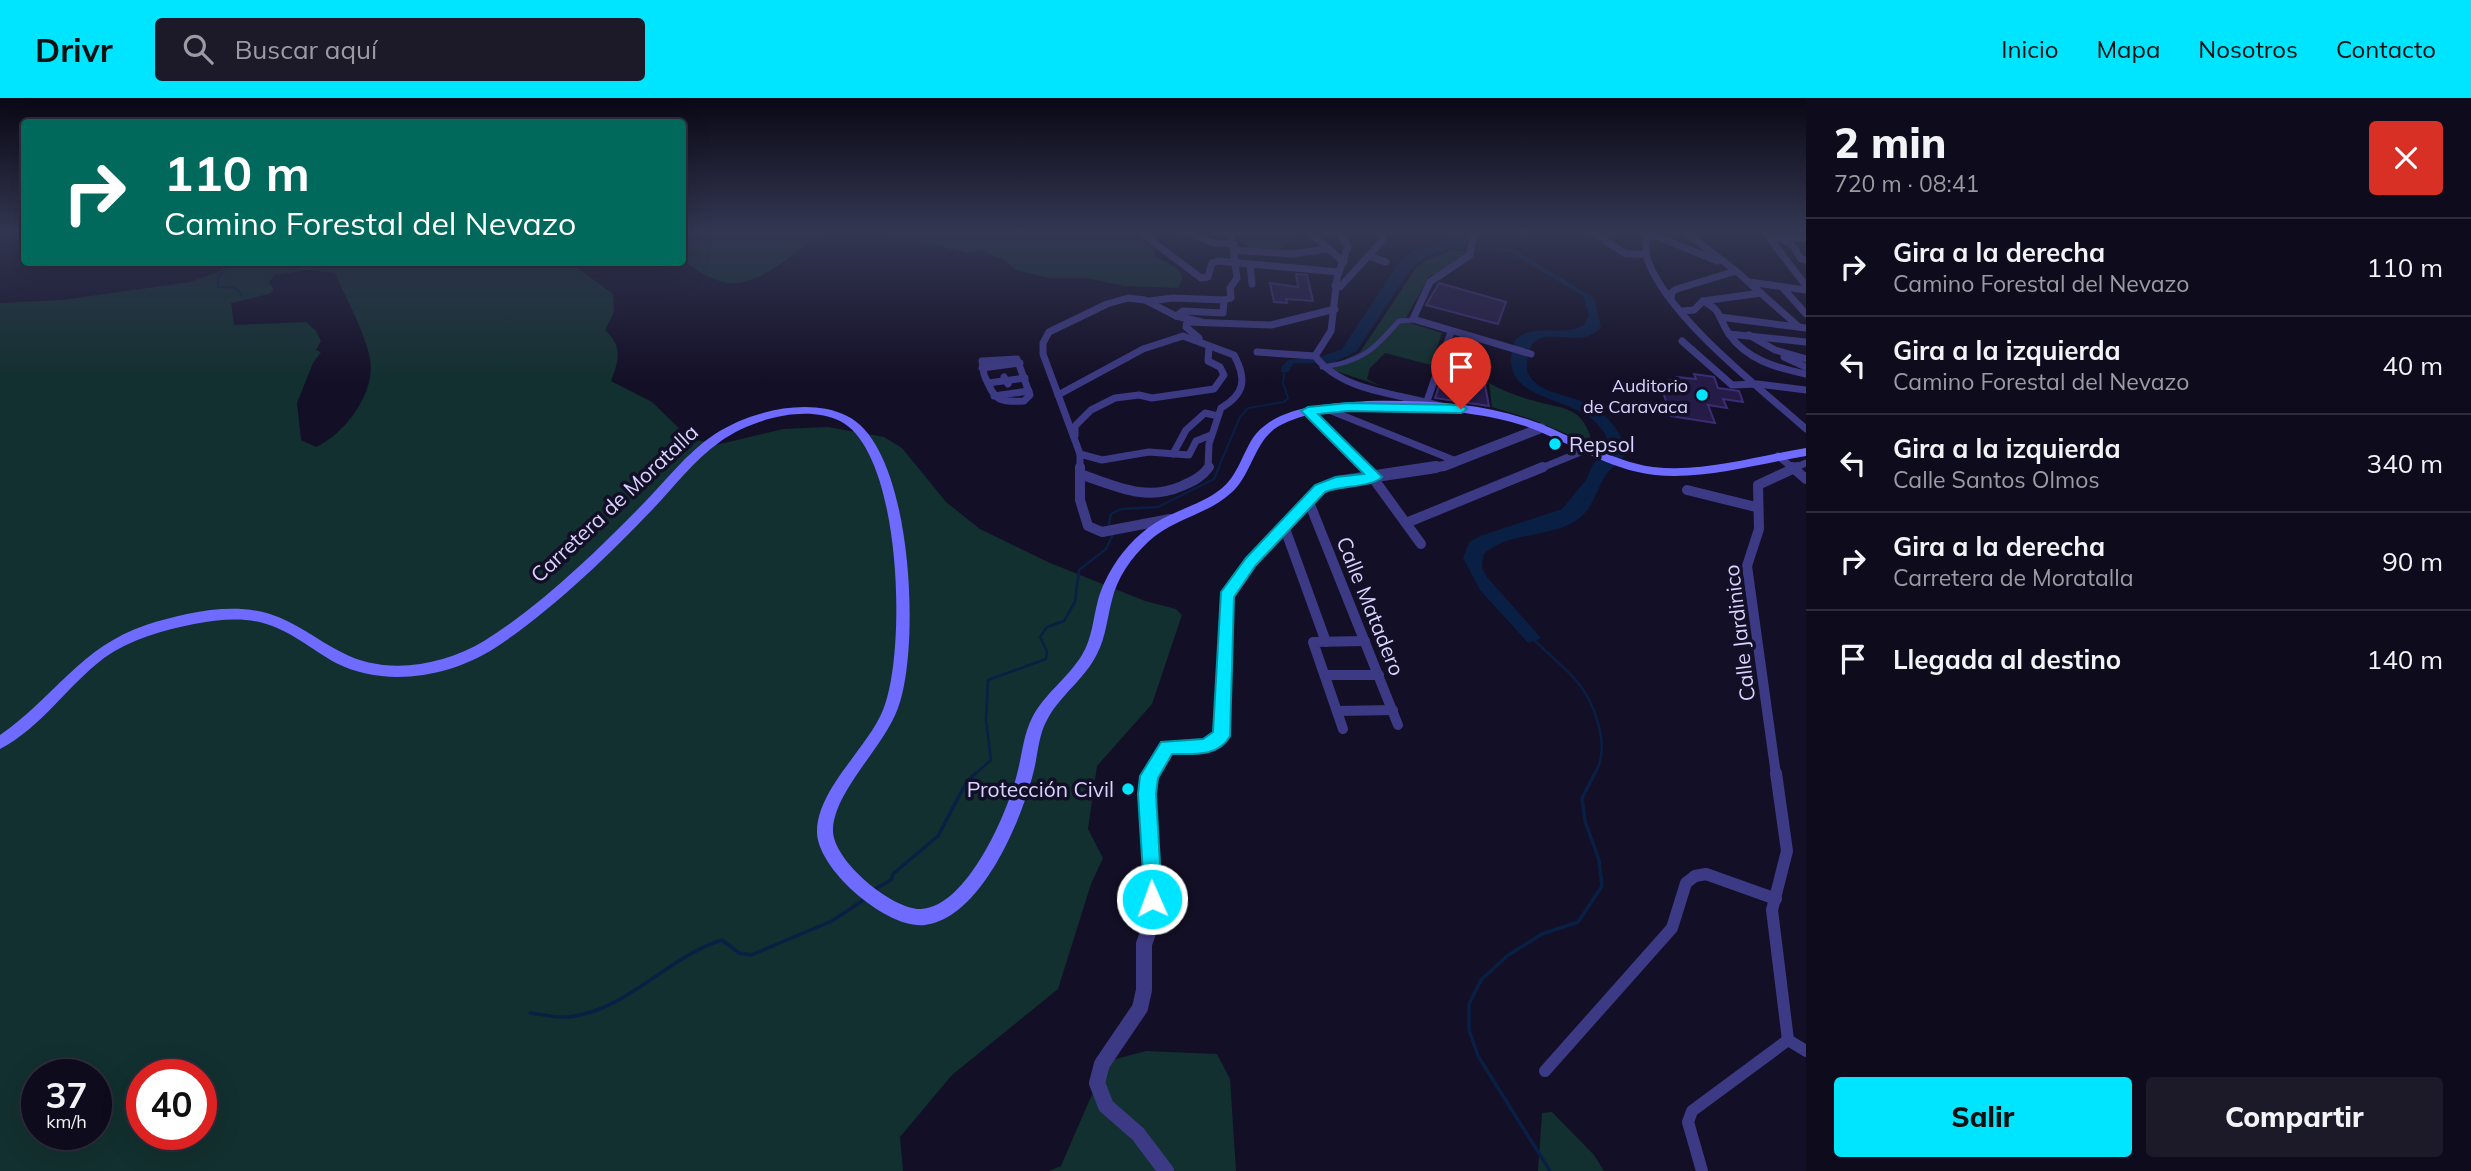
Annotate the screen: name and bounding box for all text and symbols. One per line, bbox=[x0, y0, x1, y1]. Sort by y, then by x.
search box bbox=[155, 18, 645, 81]
text: Drivr bbox=[35, 29, 113, 70]
icon: search bbox=[179, 30, 217, 68]
text: Buscar aquí bbox=[235, 33, 377, 66]
text: Inicio bbox=[2001, 34, 2058, 64]
text: Mapa bbox=[2096, 34, 2160, 64]
text: Nosotros bbox=[2198, 34, 2298, 64]
text: Contacto bbox=[2336, 34, 2436, 64]
text: 2 min bbox=[1834, 116, 1947, 169]
button: close bbox=[2369, 121, 2443, 195]
text: 110 m bbox=[164, 142, 310, 203]
icon: right bbox=[49, 147, 140, 238]
text: 720 m · 08:41 bbox=[1834, 169, 1979, 198]
text: Camino Forestal del Nevazo bbox=[164, 203, 576, 243]
text: Gira a la derecha bbox=[1893, 236, 2105, 269]
icon: right bbox=[1834, 248, 1872, 286]
text: 110 m bbox=[2367, 251, 2443, 284]
text: Camino Forestal del Nevazo bbox=[1893, 269, 2189, 298]
text: Gira a la izquierda bbox=[1893, 334, 2121, 367]
pin bbox=[1431, 337, 1491, 409]
icon: left bbox=[1834, 346, 1872, 384]
icon: arrive bbox=[1442, 348, 1480, 386]
text: 40 m bbox=[2382, 349, 2443, 382]
text: Camino Forestal del Nevazo bbox=[1893, 367, 2189, 396]
place label: Auditorio de Caravaca bbox=[1583, 374, 1688, 418]
marker: Auditorio de Caravaca bbox=[1694, 387, 1710, 403]
street label: Carretera de Moratalla bbox=[525, 419, 703, 587]
place label: Repsol bbox=[1569, 431, 1635, 457]
text: Gira a la izquierda bbox=[1893, 432, 2121, 465]
marker: Repsol bbox=[1547, 436, 1563, 452]
icon: left bbox=[1834, 444, 1872, 482]
text: 340 m bbox=[2367, 447, 2443, 480]
text: Calle Santos Olmos bbox=[1893, 465, 2100, 494]
text: Gira a la derecha bbox=[1893, 530, 2105, 563]
street label: Calle Matadero bbox=[1331, 533, 1411, 679]
icon: right bbox=[1834, 542, 1872, 580]
text: 90 m bbox=[2382, 545, 2443, 578]
street label: Calle Jardinico bbox=[1718, 563, 1760, 703]
text: Carretera de Moratalla bbox=[1893, 563, 2134, 592]
icon: arrive bbox=[1834, 640, 1872, 678]
text: Llegada al destino bbox=[1893, 643, 2121, 676]
text: 140 m bbox=[2367, 643, 2443, 676]
place label: Protección Civil bbox=[967, 776, 1114, 802]
marker: Protección Civil bbox=[1120, 781, 1136, 797]
position arrow bbox=[1115, 862, 1189, 936]
speed limit sign: 40 bbox=[126, 1059, 217, 1150]
text: 37 bbox=[45, 1073, 88, 1117]
button: Salir bbox=[1834, 1077, 2132, 1157]
button: Compartir bbox=[2146, 1077, 2443, 1157]
text: km/h bbox=[46, 1110, 87, 1133]

